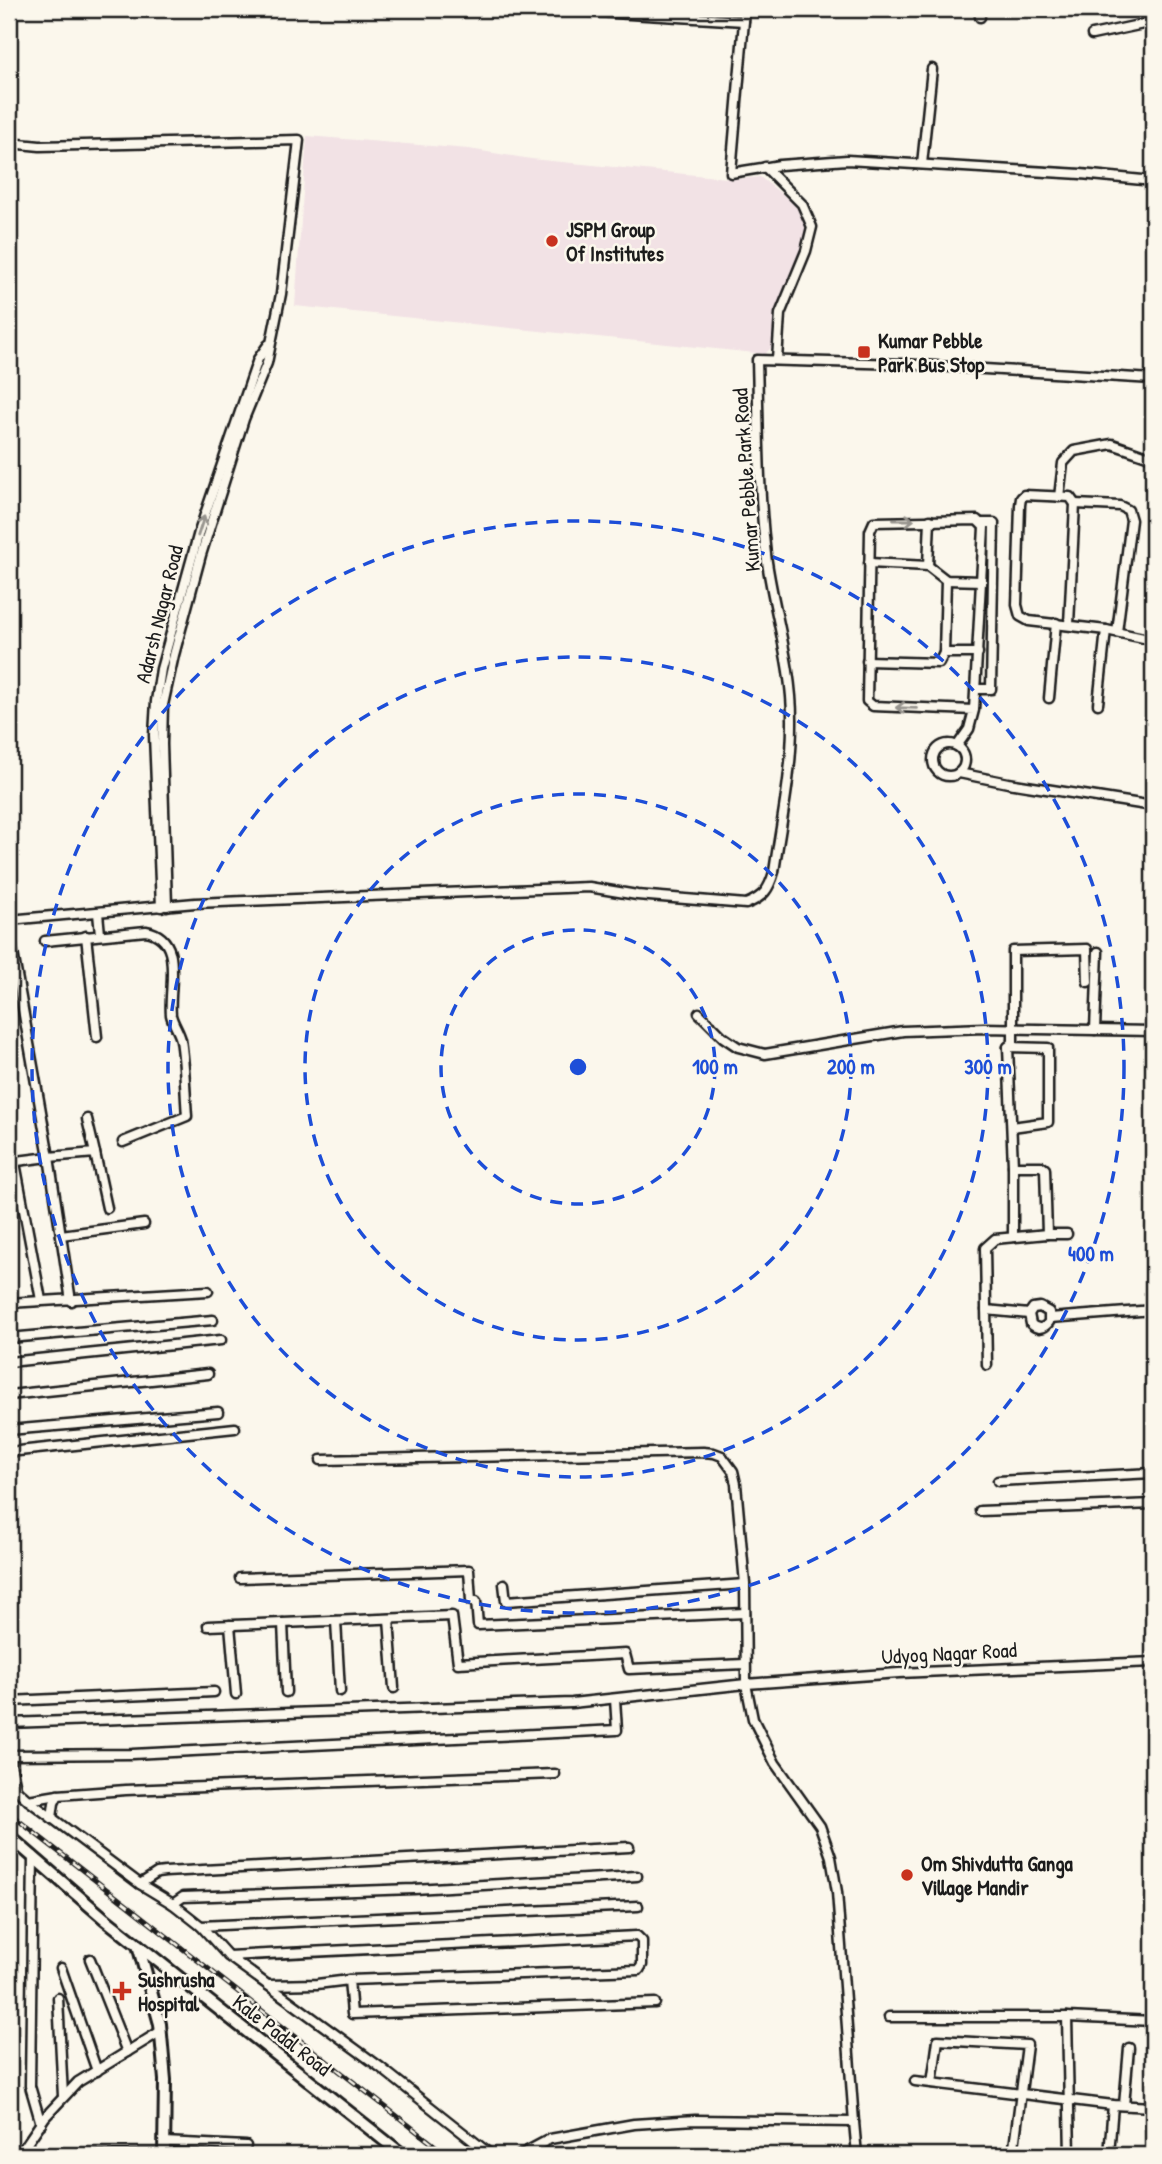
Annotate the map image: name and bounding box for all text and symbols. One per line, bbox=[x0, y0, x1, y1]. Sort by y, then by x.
place label: JSPM Group Of Institutes bbox=[566, 215, 664, 268]
marker: JSPM Group Of Institutes bbox=[544, 233, 560, 249]
place label: Kumar Pebble Park Bus Stop bbox=[878, 326, 985, 380]
marker: Kumar Pebble Park Bus Stop bbox=[856, 344, 872, 360]
street label: Kumar Pebble Park Road bbox=[725, 387, 767, 573]
one-way arrow bbox=[892, 513, 915, 527]
one-way arrow bbox=[195, 515, 208, 537]
street label: Adarsh Nagar Road bbox=[128, 542, 190, 686]
one-way arrow bbox=[895, 701, 918, 714]
text: 100 m bbox=[692, 1052, 738, 1081]
text: 200 m bbox=[827, 1052, 875, 1081]
text: 300 m bbox=[964, 1052, 1012, 1081]
centre of rings bbox=[566, 1055, 590, 1079]
text: 400 m bbox=[1068, 1239, 1114, 1268]
street label: Udyog Nagar Road bbox=[881, 1635, 1017, 1671]
place label: Om Shivdutta Ganga Village Mandir bbox=[921, 1849, 1074, 1903]
marker: Om Shivdutta Ganga Village Mandir bbox=[899, 1867, 915, 1883]
place label: Sushrusha Hospital bbox=[138, 1965, 215, 2019]
marker: Sushrusha Hospital bbox=[112, 1981, 132, 2001]
street label: Kale Padal Road bbox=[227, 1987, 337, 2083]

